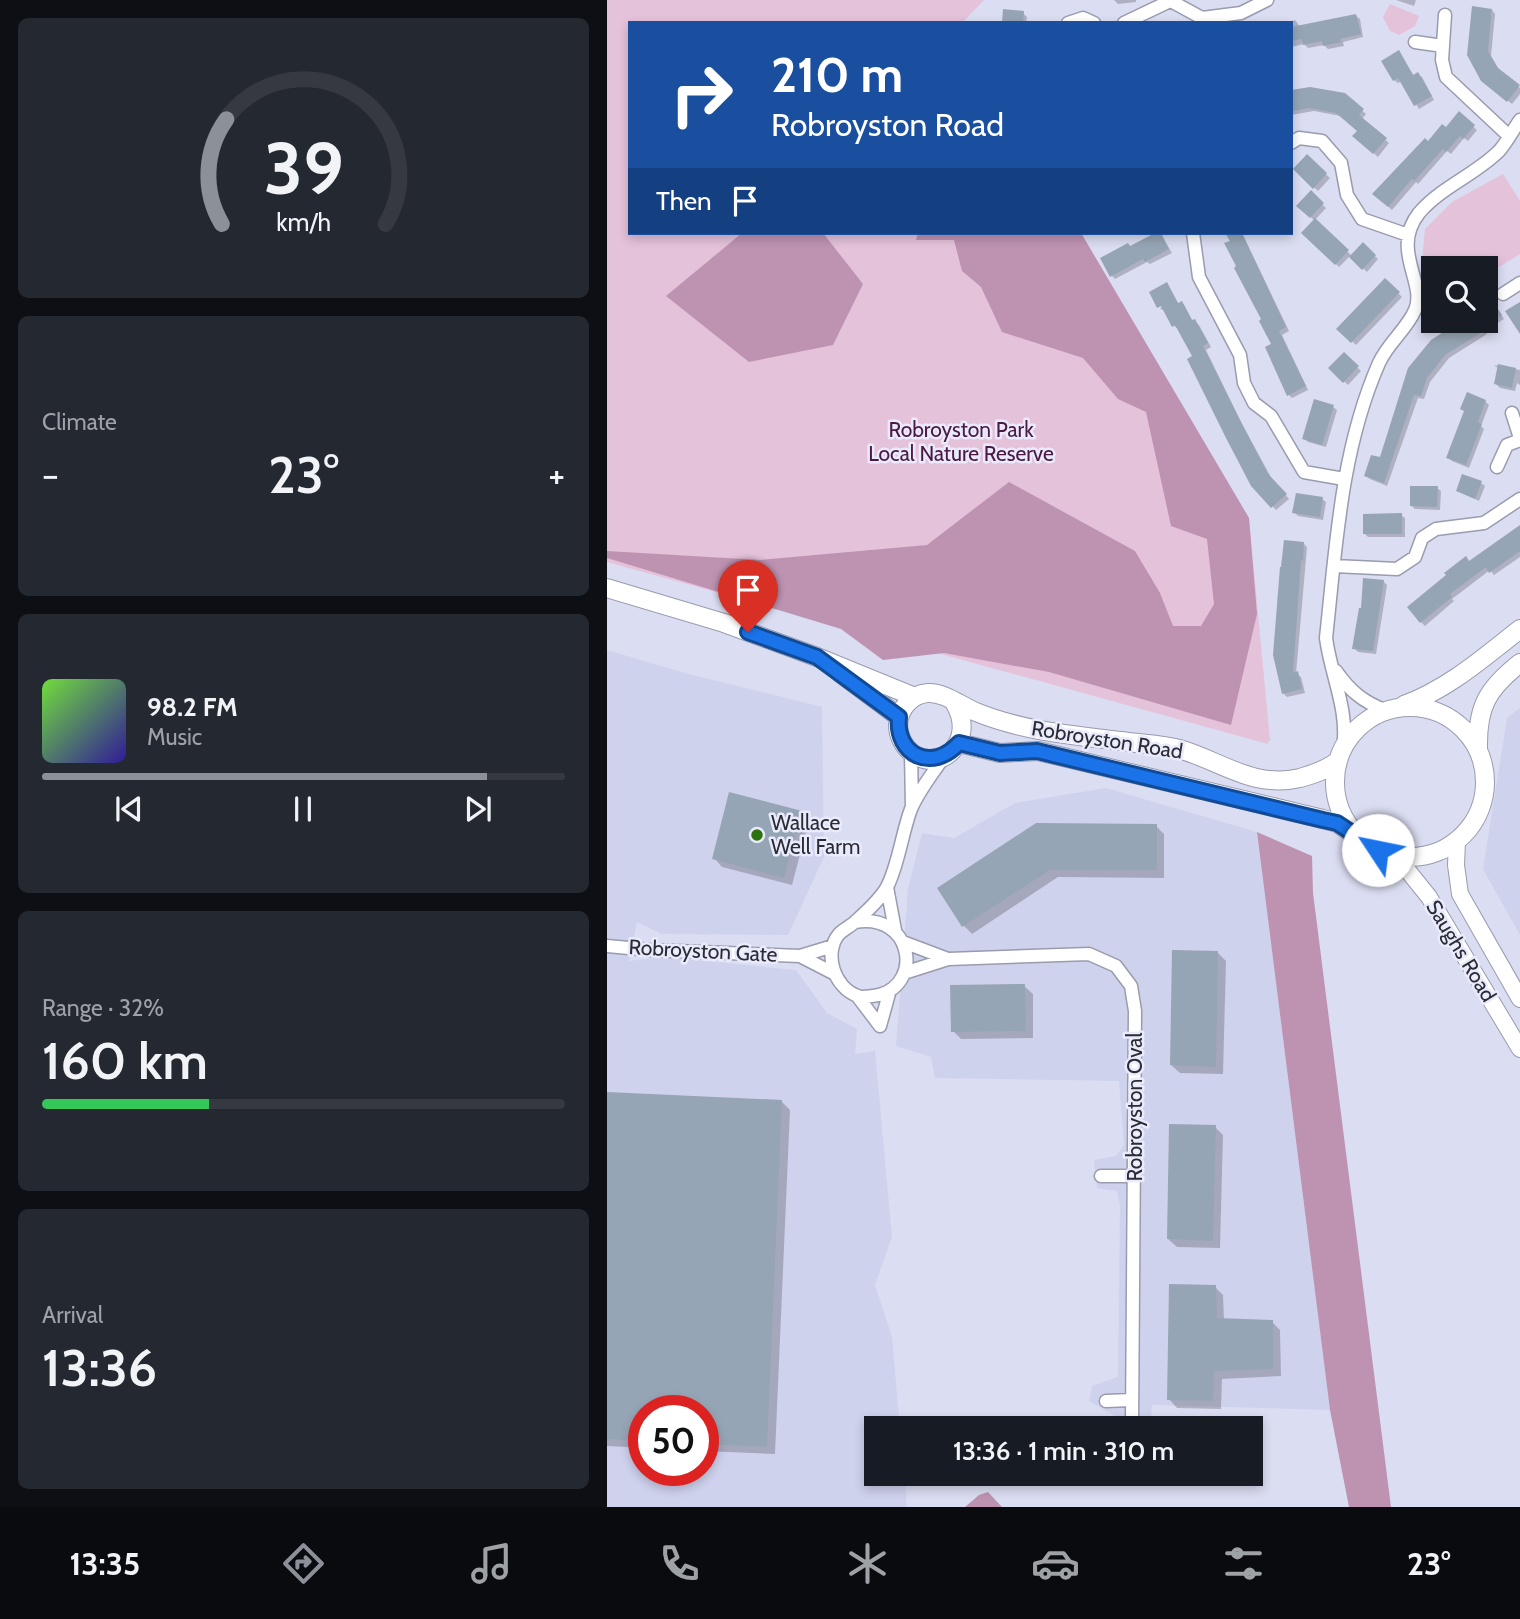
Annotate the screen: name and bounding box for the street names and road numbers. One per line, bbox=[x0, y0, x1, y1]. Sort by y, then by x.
street label: Robroyston Road bbox=[1030, 715, 1185, 764]
street label: Saughs Road bbox=[1421, 895, 1502, 1006]
street label: Robroyston Gate bbox=[628, 934, 778, 967]
street label: Robroyston Oval bbox=[1122, 1033, 1147, 1181]

